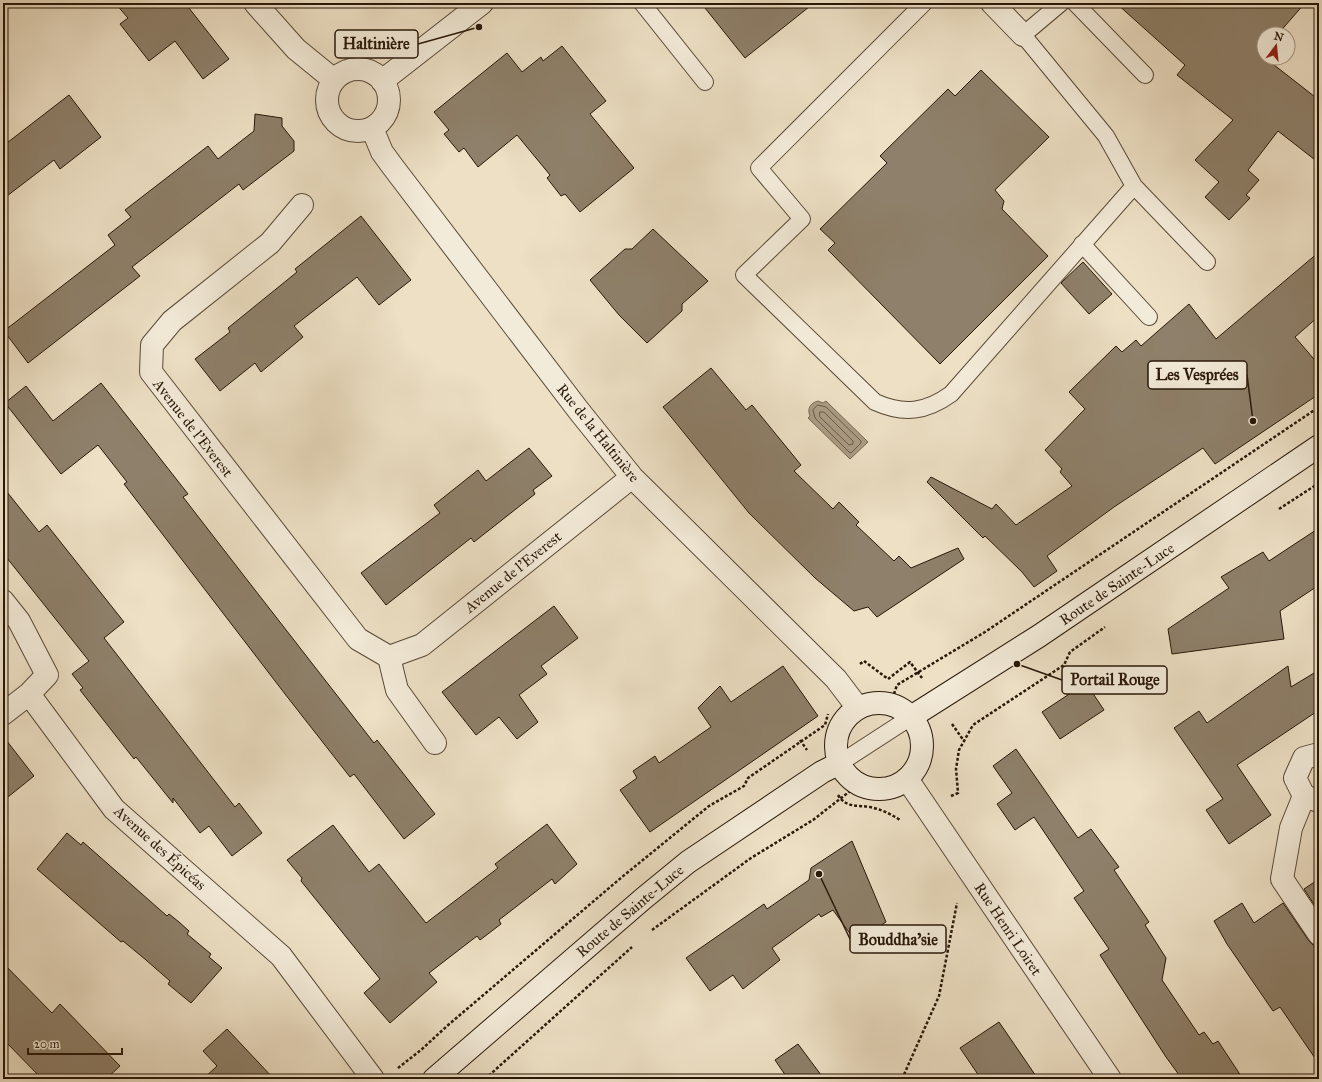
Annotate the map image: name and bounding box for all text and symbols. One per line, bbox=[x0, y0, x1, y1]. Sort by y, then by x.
north arrow bbox=[1256, 26, 1296, 66]
text: N bbox=[1272, 29, 1286, 45]
callout: Haltinière bbox=[335, 30, 418, 58]
text: Haltinière bbox=[342, 34, 410, 53]
callout: Les Vesprées bbox=[1148, 361, 1247, 389]
text: Les Vesprées bbox=[1155, 365, 1239, 385]
street label: Avenue de l'Everest bbox=[149, 375, 237, 481]
street label: Rue de la Haltinière bbox=[553, 380, 643, 486]
street label: Avenue de l'Everest bbox=[460, 527, 566, 617]
street label: Route de Sainte-Luce bbox=[1056, 539, 1178, 629]
callout: Portail Rouge bbox=[1062, 666, 1167, 694]
text: Portail Rouge bbox=[1070, 670, 1160, 690]
street label: Avenue des Épicéas bbox=[110, 801, 210, 894]
street label: Route de Sainte-Luce bbox=[573, 861, 687, 961]
street label: Rue Henri Loiret bbox=[970, 879, 1046, 979]
callout: Bouddha'sie bbox=[850, 925, 946, 953]
text: Bouddha'sie bbox=[858, 930, 938, 949]
scale bar bbox=[28, 1030, 122, 1056]
text: 20 m bbox=[34, 1037, 60, 1051]

